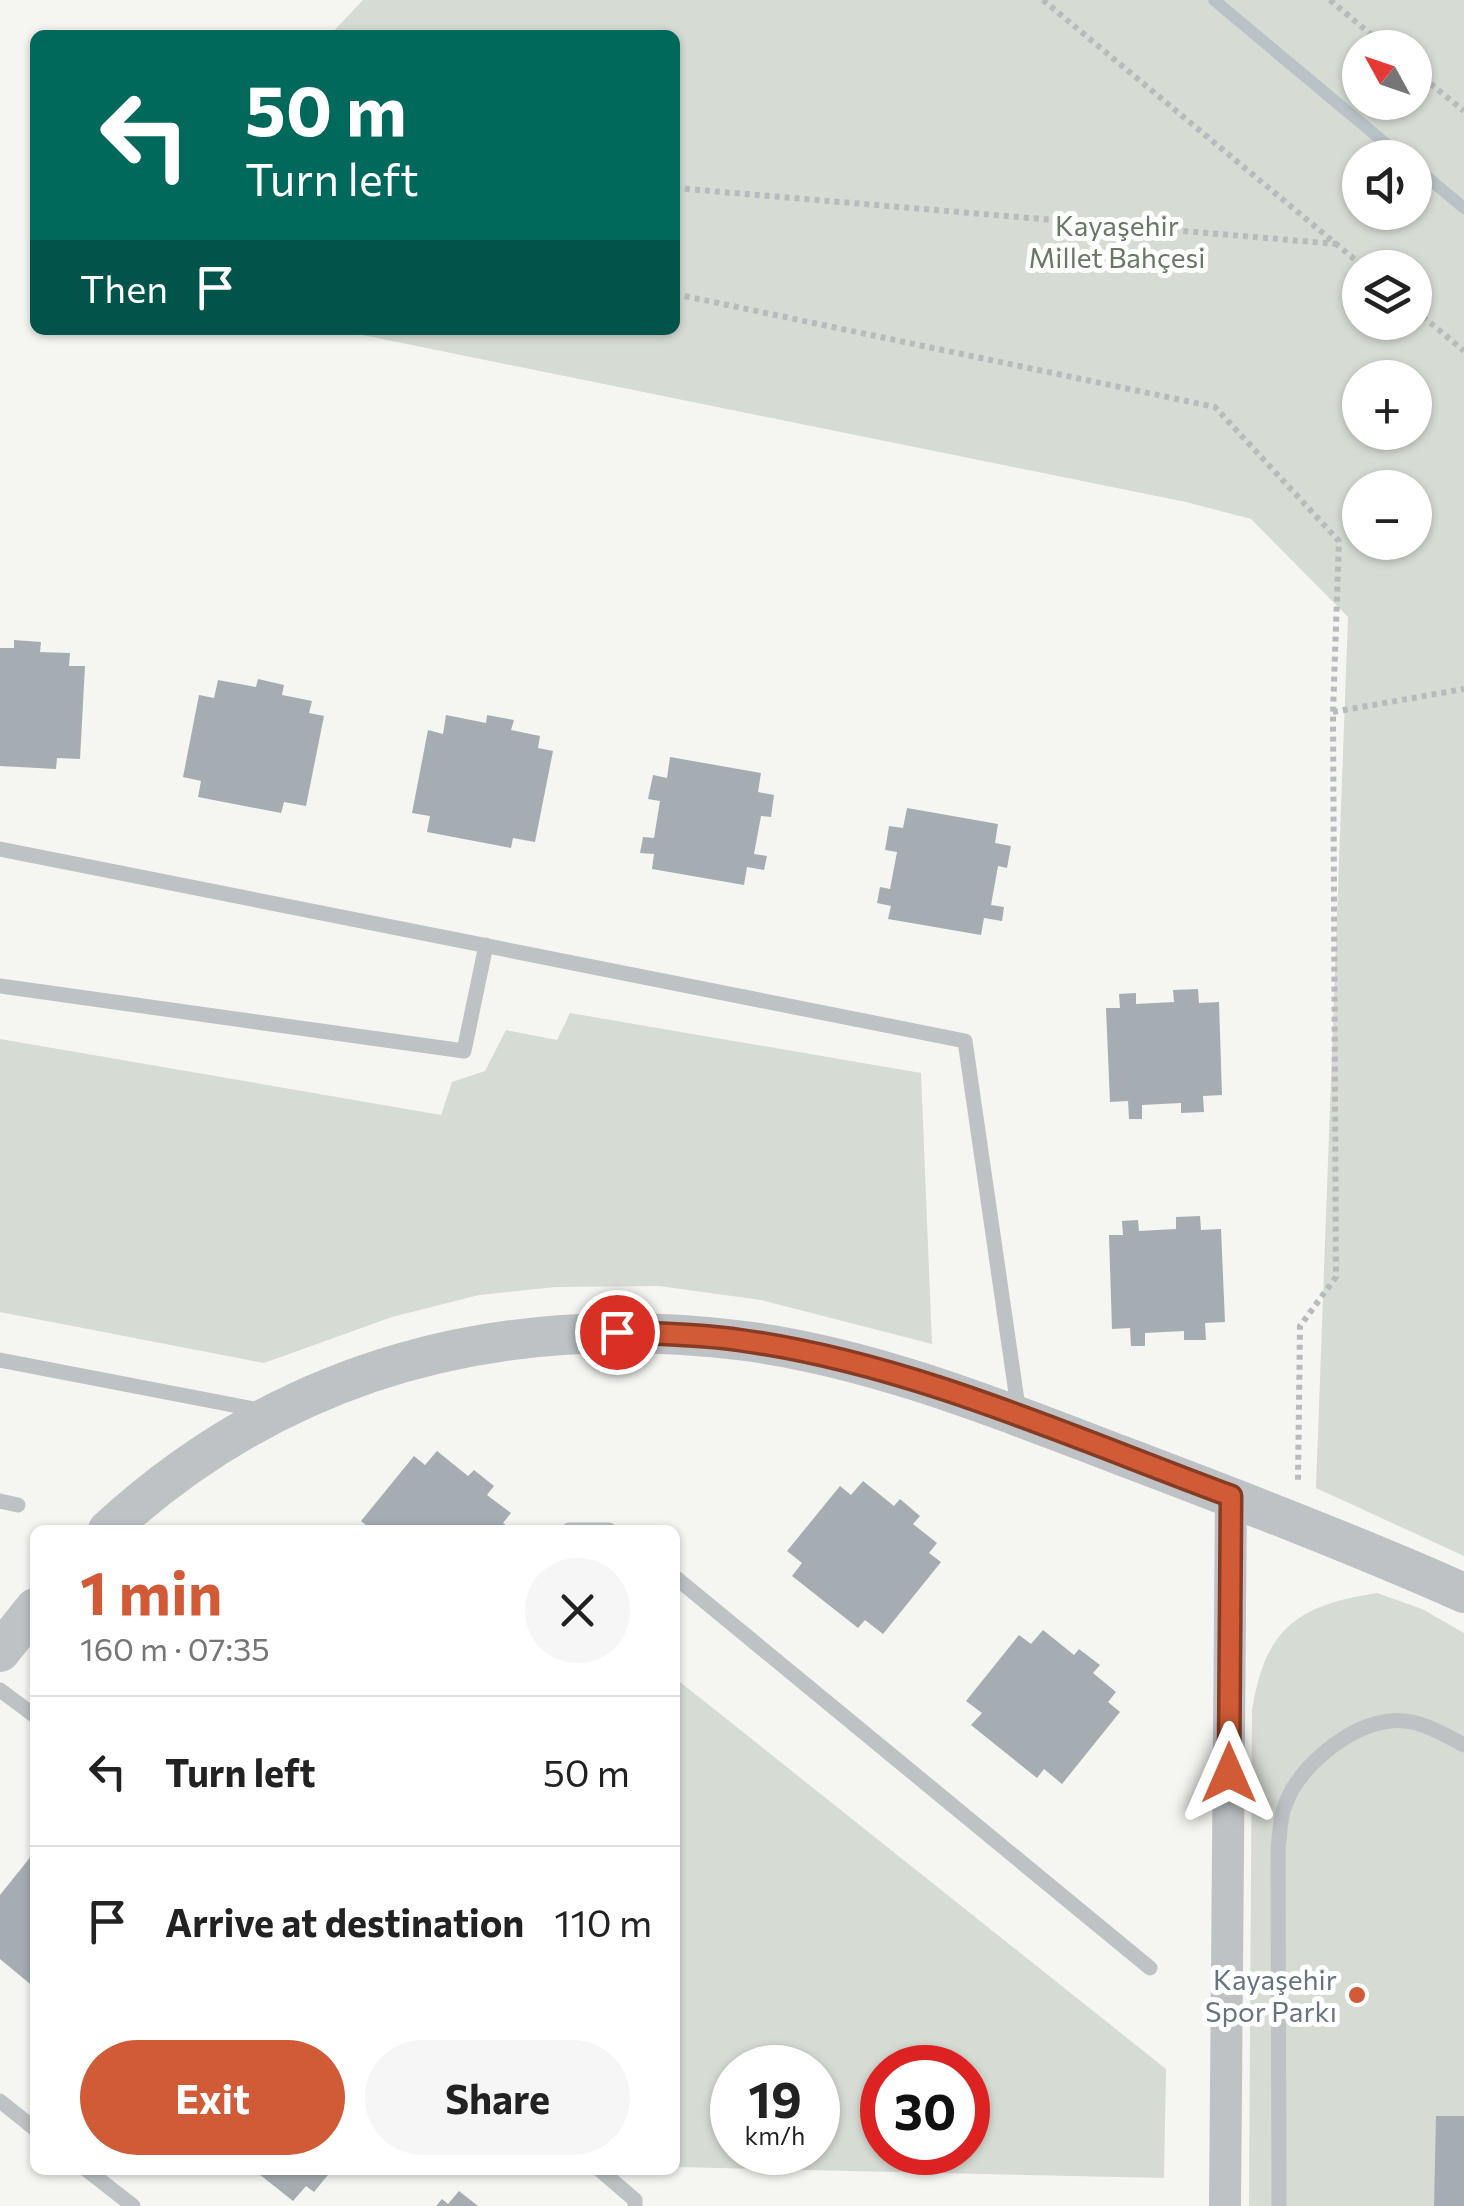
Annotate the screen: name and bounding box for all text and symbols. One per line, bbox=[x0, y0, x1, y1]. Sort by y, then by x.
north arrow bbox=[1342, 30, 1432, 120]
map controls bbox=[1342, 30, 1432, 560]
text: 50 m bbox=[245, 65, 407, 150]
icon: left bbox=[80, 70, 210, 200]
button: sound bbox=[1342, 140, 1432, 230]
text: Turn left bbox=[245, 150, 419, 205]
park label: Kayaşehir Millet Bahçesi bbox=[1029, 208, 1205, 274]
button: layers bbox=[1342, 250, 1432, 340]
icon: arrive bbox=[188, 260, 243, 315]
text: Then bbox=[80, 264, 168, 311]
button: + bbox=[1342, 360, 1432, 450]
button: − bbox=[1342, 470, 1432, 560]
pin bbox=[575, 1290, 660, 1375]
icon: arrive bbox=[590, 1305, 645, 1360]
text: 1 min bbox=[80, 1554, 222, 1627]
button: close bbox=[525, 1558, 630, 1663]
text: 160 m · 07:35 bbox=[80, 1628, 270, 1668]
position arrow bbox=[1177, 1721, 1281, 1825]
icon: left bbox=[80, 1744, 135, 1799]
text: Turn left bbox=[165, 1748, 316, 1795]
text: 50 m bbox=[543, 1748, 630, 1795]
icon: arrive bbox=[80, 1894, 135, 1949]
text: Arrive at destination bbox=[165, 1898, 524, 1945]
text: 110 m bbox=[554, 1898, 652, 1945]
place label: Kayaşehir Spor Parkı bbox=[1205, 1962, 1337, 2028]
marker: Kayaşehir Spor Parkı bbox=[1346, 1984, 1368, 2006]
button: Exit bbox=[80, 2040, 345, 2155]
button: Share bbox=[365, 2040, 630, 2155]
speed limit sign: 30 bbox=[860, 2045, 990, 2175]
text: 19 bbox=[748, 2067, 802, 2128]
text: km/h bbox=[745, 2120, 805, 2150]

